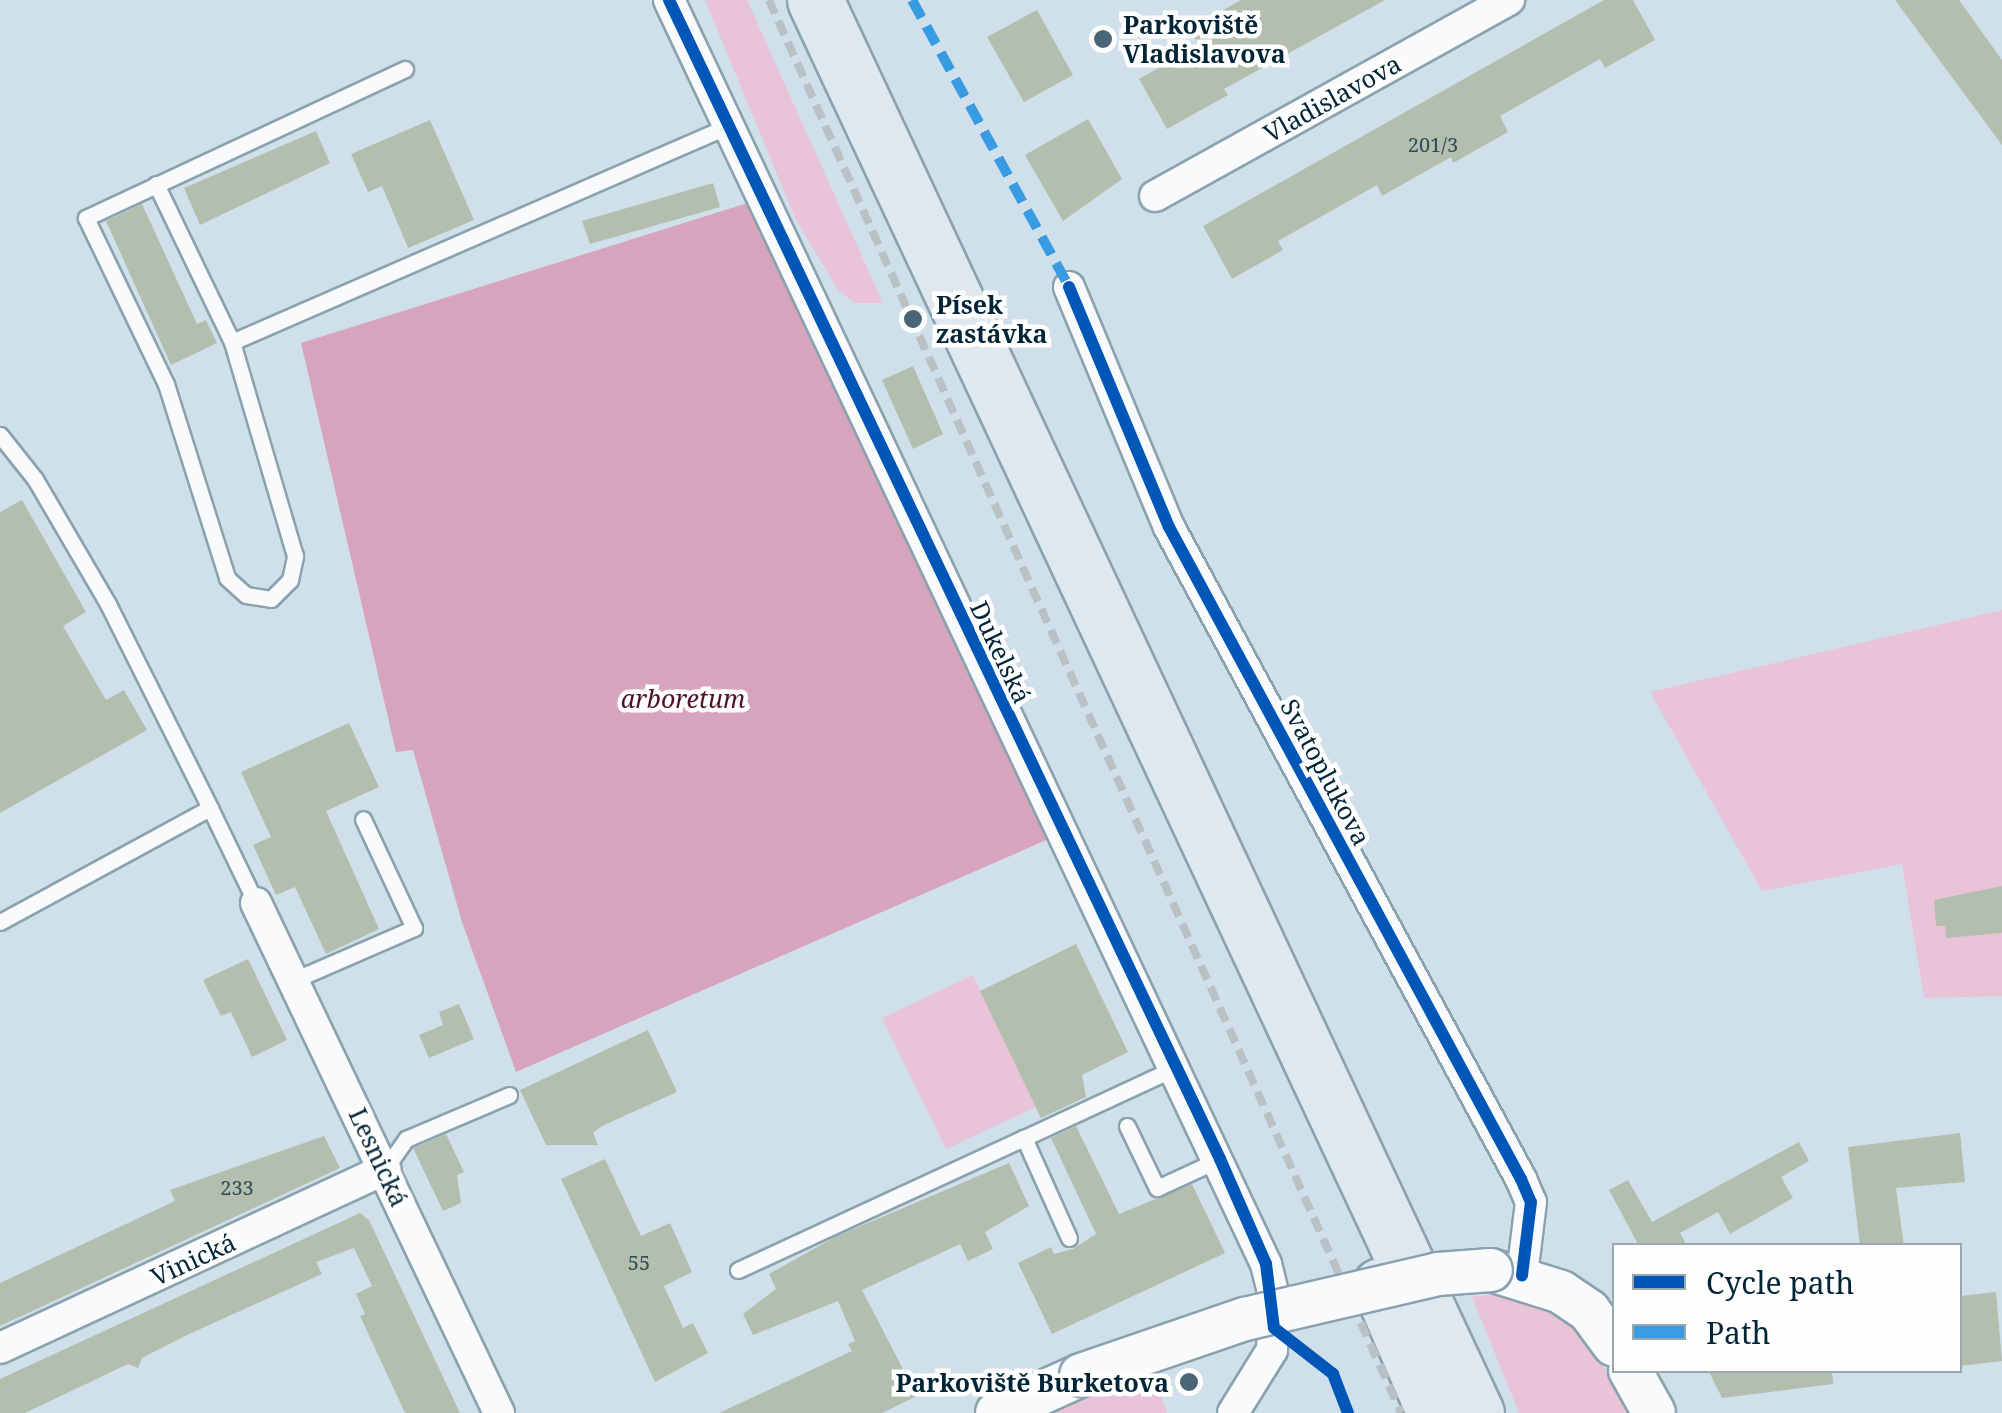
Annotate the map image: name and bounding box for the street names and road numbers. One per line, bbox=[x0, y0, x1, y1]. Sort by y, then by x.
street label: Vladislavova bbox=[1258, 48, 1406, 148]
street label: Dukelská bbox=[964, 596, 1038, 708]
street label: Svatoplukova bbox=[1275, 694, 1377, 850]
street label: Lesnická bbox=[343, 1103, 415, 1211]
street label: Vinická bbox=[146, 1226, 240, 1292]

